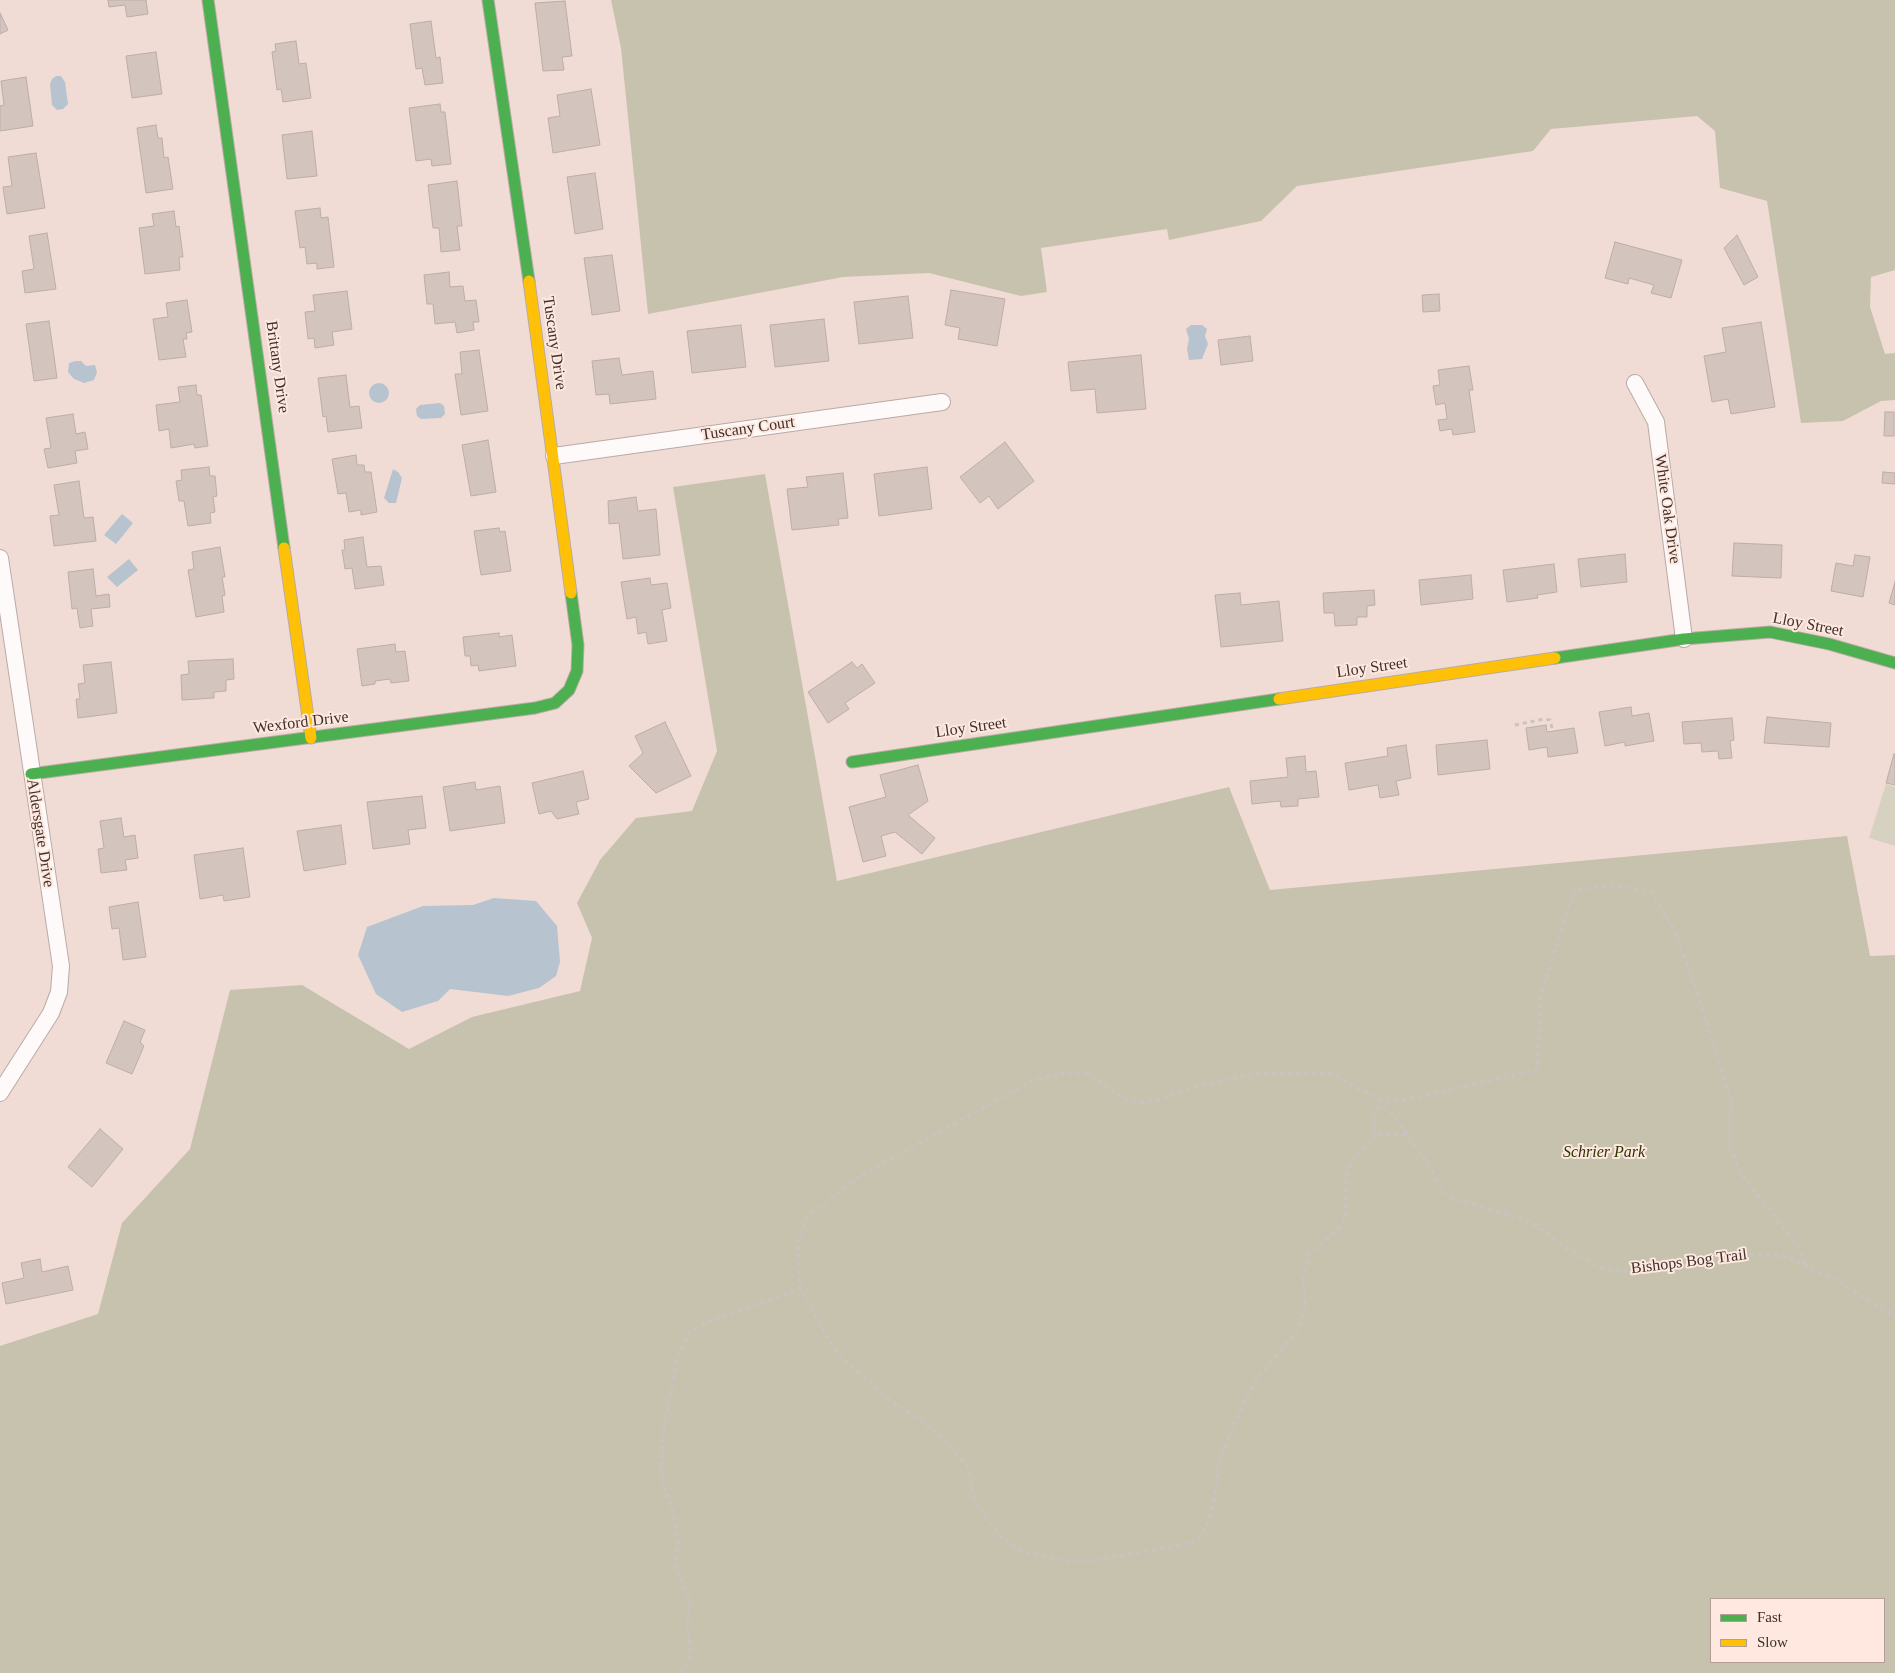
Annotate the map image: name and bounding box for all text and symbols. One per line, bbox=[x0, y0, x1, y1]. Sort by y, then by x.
street label: Tuscany Drive bbox=[538, 295, 570, 391]
street label: Brittany Drive bbox=[261, 320, 293, 414]
street label: Tuscany Court bbox=[700, 413, 796, 445]
street label: White Oak Drive bbox=[1650, 453, 1684, 565]
street label: Lloy Street bbox=[1771, 609, 1845, 641]
street label: Lloy Street bbox=[1335, 654, 1409, 682]
street label: Wexford Drive bbox=[252, 708, 350, 738]
street label: Lloy Street bbox=[934, 714, 1008, 742]
street label: Aldersgate Drive bbox=[22, 777, 58, 889]
park label: Schrier Park bbox=[1563, 1143, 1645, 1163]
street label: Bishops Bog Trail bbox=[1630, 1245, 1748, 1279]
legend bbox=[1710, 1598, 1885, 1663]
text: Fast bbox=[1757, 1609, 1782, 1625]
text: Slow bbox=[1757, 1634, 1788, 1650]

